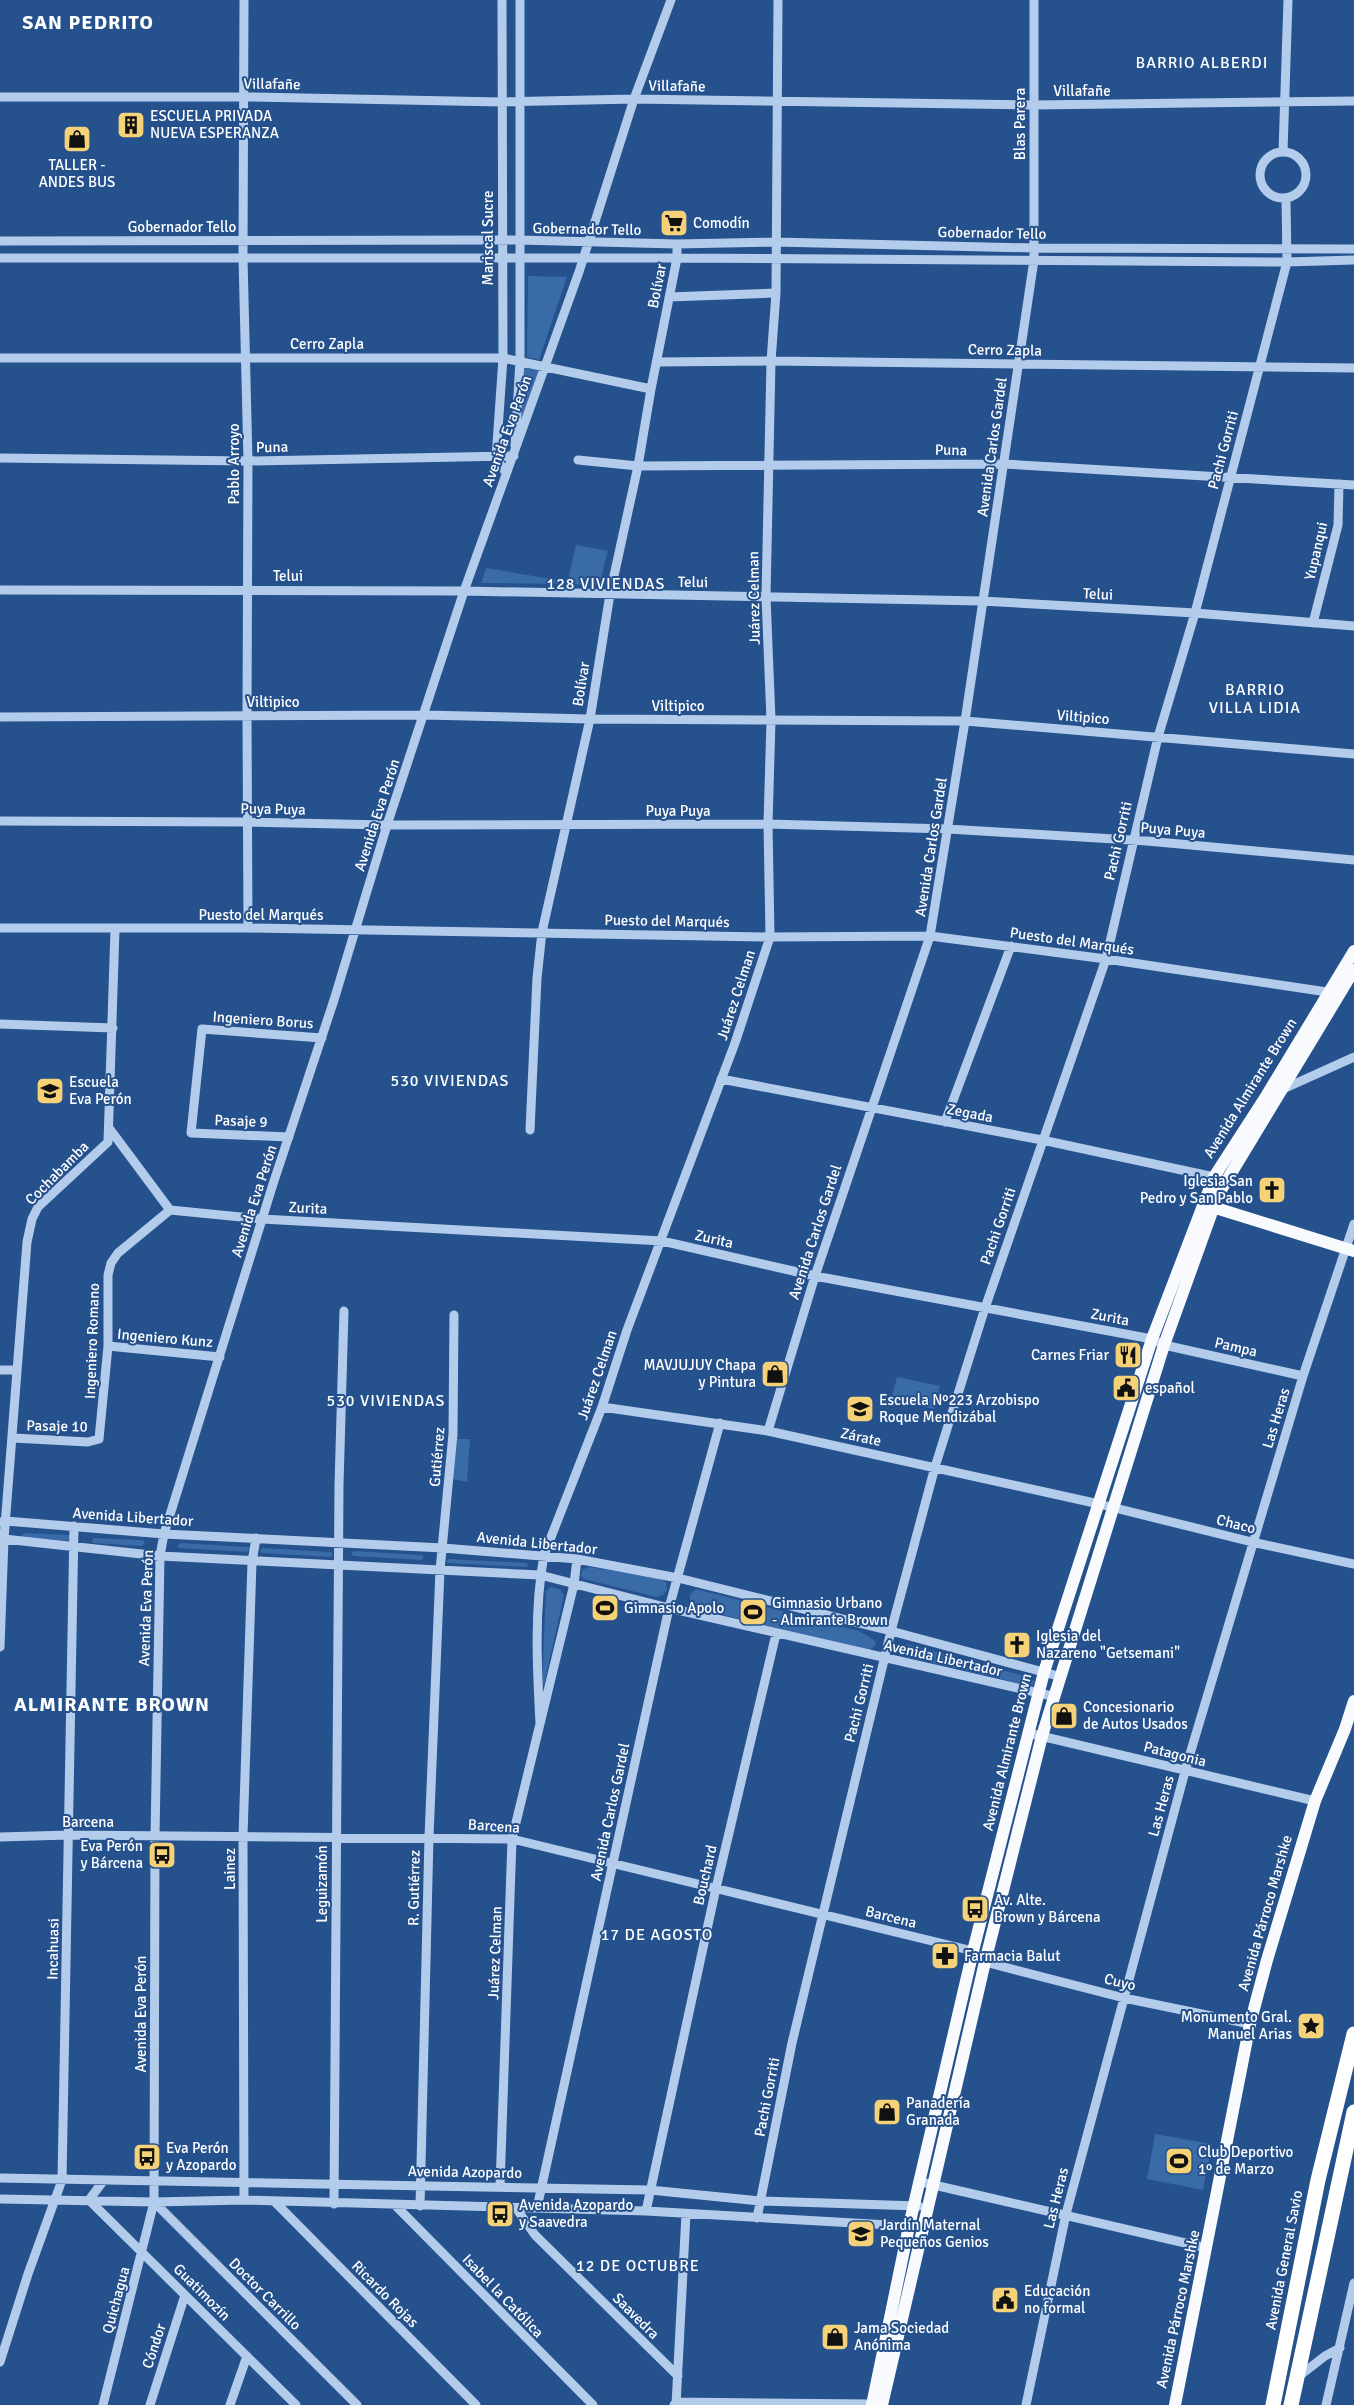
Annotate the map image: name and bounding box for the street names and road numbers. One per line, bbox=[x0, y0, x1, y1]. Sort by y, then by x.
street label: Villafañe bbox=[243, 75, 301, 93]
street label: Villafañe bbox=[648, 77, 706, 95]
street label: Villafañe bbox=[1053, 82, 1111, 100]
street label: Blas Parera bbox=[1011, 88, 1029, 160]
street label: Mariscal Sucre bbox=[479, 191, 497, 285]
street label: Gobernador Tello bbox=[128, 218, 237, 236]
street label: Gobernador Tello bbox=[533, 219, 642, 239]
street label: Gobernador Tello bbox=[938, 223, 1047, 243]
street label: Bolívar bbox=[644, 262, 670, 310]
street label: Cerro Zapla bbox=[290, 335, 364, 353]
street label: Cerro Zapla bbox=[968, 340, 1042, 360]
street label: Avenida Eva Perón bbox=[479, 373, 535, 489]
street label: Avenida Carlos Gardel bbox=[973, 376, 1011, 518]
street label: Pachi Gorriti bbox=[1204, 409, 1242, 491]
street label: Pablo Arroyo bbox=[225, 423, 243, 505]
street label: Puna bbox=[256, 438, 288, 456]
street label: Puna bbox=[935, 441, 967, 459]
street label: Yupanqui bbox=[1301, 520, 1331, 582]
street label: Juárez Celman bbox=[744, 551, 764, 645]
street label: Telui bbox=[273, 567, 303, 585]
street label: Telui bbox=[678, 573, 708, 591]
street label: Telui bbox=[1083, 584, 1113, 604]
street label: Bolívar bbox=[569, 660, 593, 708]
street label: Viltipico bbox=[246, 693, 300, 711]
street label: Viltipico bbox=[651, 697, 705, 715]
street label: Viltipico bbox=[1056, 706, 1110, 728]
street label: Avenida Eva Perón bbox=[350, 757, 404, 873]
street label: Avenida Carlos Gardel bbox=[911, 776, 951, 918]
street label: Puya Puya bbox=[240, 799, 306, 819]
street label: Pachi Gorriti bbox=[1100, 800, 1136, 882]
street label: Puya Puya bbox=[645, 802, 711, 820]
street label: Puya Puya bbox=[1140, 818, 1206, 842]
street label: Puesto del Marqués bbox=[198, 906, 324, 924]
street label: Puesto del Marqués bbox=[604, 911, 730, 931]
street label: Puesto del Marqués bbox=[1009, 923, 1136, 959]
street label: Juárez Celman bbox=[713, 948, 759, 1042]
street label: Ingeniero Borus bbox=[212, 1007, 315, 1033]
street label: Avenida Almirante Brown bbox=[1200, 1015, 1300, 1161]
street label: Zegada bbox=[945, 1100, 995, 1126]
street label: Pasaje 9 bbox=[214, 1111, 268, 1131]
street label: Cochabamba bbox=[21, 1137, 93, 1209]
street label: Avenida Eva Perón bbox=[227, 1143, 281, 1259]
street label: Avenida Carlos Gardel bbox=[785, 1162, 845, 1302]
street label: Pachi Gorriti bbox=[976, 1185, 1020, 1267]
street label: Zurita bbox=[288, 1198, 328, 1218]
street label: Zurita bbox=[693, 1226, 735, 1252]
street label: Ingeniero Romano bbox=[81, 1282, 103, 1399]
street label: Zurita bbox=[1089, 1304, 1131, 1330]
street label: Ingeniero Kunz bbox=[116, 1325, 214, 1351]
street label: Juárez Celman bbox=[573, 1328, 621, 1422]
street label: Pampa bbox=[1213, 1333, 1259, 1361]
street label: Las Heras bbox=[1258, 1385, 1294, 1450]
street label: Pasaje 10 bbox=[26, 1416, 88, 1436]
street label: Zárate bbox=[839, 1424, 883, 1450]
street label: Gutiérrez bbox=[425, 1426, 449, 1488]
street label: Avenida Libertador bbox=[72, 1504, 195, 1530]
street label: Chaco bbox=[1215, 1510, 1258, 1538]
street label: Avenida Libertador bbox=[476, 1528, 599, 1558]
street label: Avenida Eva Perón bbox=[135, 1549, 157, 1667]
street label: Avenida Libertador bbox=[882, 1636, 1004, 1680]
street label: Pachi Gorriti bbox=[841, 1662, 877, 1744]
street label: Avenida Almirante Brown bbox=[979, 1671, 1035, 1833]
street label: Patagonia bbox=[1142, 1738, 1208, 1770]
street label: Avenida Carlos Gardel bbox=[587, 1741, 633, 1883]
street label: Las Heras bbox=[1144, 1773, 1178, 1838]
street label: Barcena bbox=[62, 1813, 114, 1831]
street label: Barcena bbox=[467, 1815, 521, 1837]
street label: Avenida Párroco Marshke bbox=[1234, 1833, 1296, 1993]
street label: Bouchard bbox=[689, 1843, 721, 1907]
street label: Leguizamón bbox=[313, 1845, 331, 1923]
street label: Lainez bbox=[221, 1848, 239, 1890]
street label: R. Gutiérrez bbox=[404, 1850, 424, 1926]
street label: Barcena bbox=[863, 1902, 919, 1932]
street label: Juárez Celman bbox=[484, 1906, 506, 2000]
street label: Incahuasi bbox=[43, 1918, 63, 1980]
street label: Avenida Eva Perón bbox=[132, 1956, 150, 2072]
street label: Cuyo bbox=[1102, 1969, 1138, 1995]
street label: Pachi Gorriti bbox=[750, 2056, 784, 2138]
street label: Avenida Azopardo bbox=[408, 2162, 522, 2182]
street label: Las Heras bbox=[1040, 2165, 1072, 2230]
street label: Avenida General Savio bbox=[1262, 2188, 1306, 2331]
street label: Avenida Párroco Marshke bbox=[1152, 2228, 1204, 2390]
street label: Isabel la Católica bbox=[459, 2250, 547, 2342]
street label: Doctor Carrillo bbox=[225, 2254, 305, 2334]
street label: Ricardo Rojas bbox=[348, 2257, 422, 2331]
street label: Guatimozín bbox=[170, 2260, 234, 2324]
street label: Quichagua bbox=[98, 2265, 134, 2335]
street label: Saavedra bbox=[609, 2289, 663, 2343]
street label: Cóndor bbox=[138, 2321, 170, 2371]

